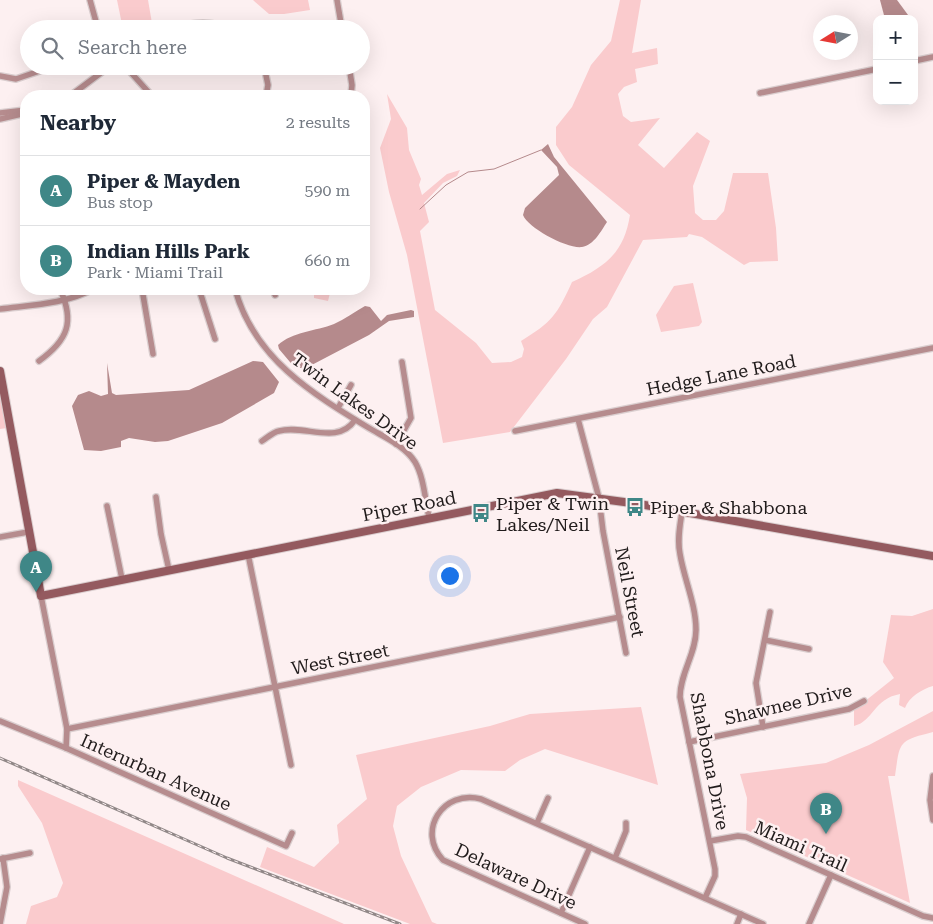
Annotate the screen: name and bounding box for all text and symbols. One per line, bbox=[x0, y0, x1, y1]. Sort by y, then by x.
north arrow bbox=[813, 15, 858, 60]
map controls bbox=[873, 15, 918, 105]
button: + bbox=[873, 15, 918, 60]
search box bbox=[20, 20, 370, 75]
icon: search bbox=[38, 34, 66, 62]
text: Search here bbox=[78, 36, 187, 59]
button: − bbox=[873, 60, 918, 105]
text: Nearby bbox=[40, 111, 116, 135]
text: 2 results bbox=[286, 113, 350, 132]
text: Piper & Mayden bbox=[87, 170, 240, 193]
text: A bbox=[50, 181, 62, 200]
text: 590 m bbox=[304, 181, 350, 200]
text: Bus stop bbox=[87, 193, 153, 212]
text: Indian Hills Park bbox=[87, 240, 250, 263]
text: B bbox=[50, 251, 62, 270]
text: 660 m bbox=[304, 251, 350, 270]
text: Park · Miami Trail bbox=[87, 263, 223, 282]
street label: Twin Lakes Drive bbox=[288, 348, 422, 454]
street label: Hedge Lane Road bbox=[644, 350, 798, 400]
street label: Piper Road bbox=[360, 487, 458, 525]
place label: Piper & Twin Lakes/Neil bbox=[496, 493, 610, 535]
bus stop icon: Piper & Shabbona bbox=[624, 496, 646, 518]
place label: Piper & Shabbona bbox=[650, 497, 807, 518]
bus stop icon: Piper & Twin Lakes/Neil bbox=[470, 502, 492, 524]
street label: Neil Street bbox=[611, 545, 649, 639]
pin: A bbox=[20, 551, 52, 592]
your location bbox=[437, 563, 463, 589]
street label: West Street bbox=[289, 639, 391, 679]
street label: Shawnee Drive bbox=[722, 679, 854, 729]
street label: Shabbona Drive bbox=[686, 690, 734, 832]
street label: Interurban Avenue bbox=[77, 729, 235, 815]
pin: B bbox=[810, 793, 842, 834]
street label: Miami Trail bbox=[751, 816, 851, 876]
street label: Delaware Drive bbox=[452, 839, 580, 913]

